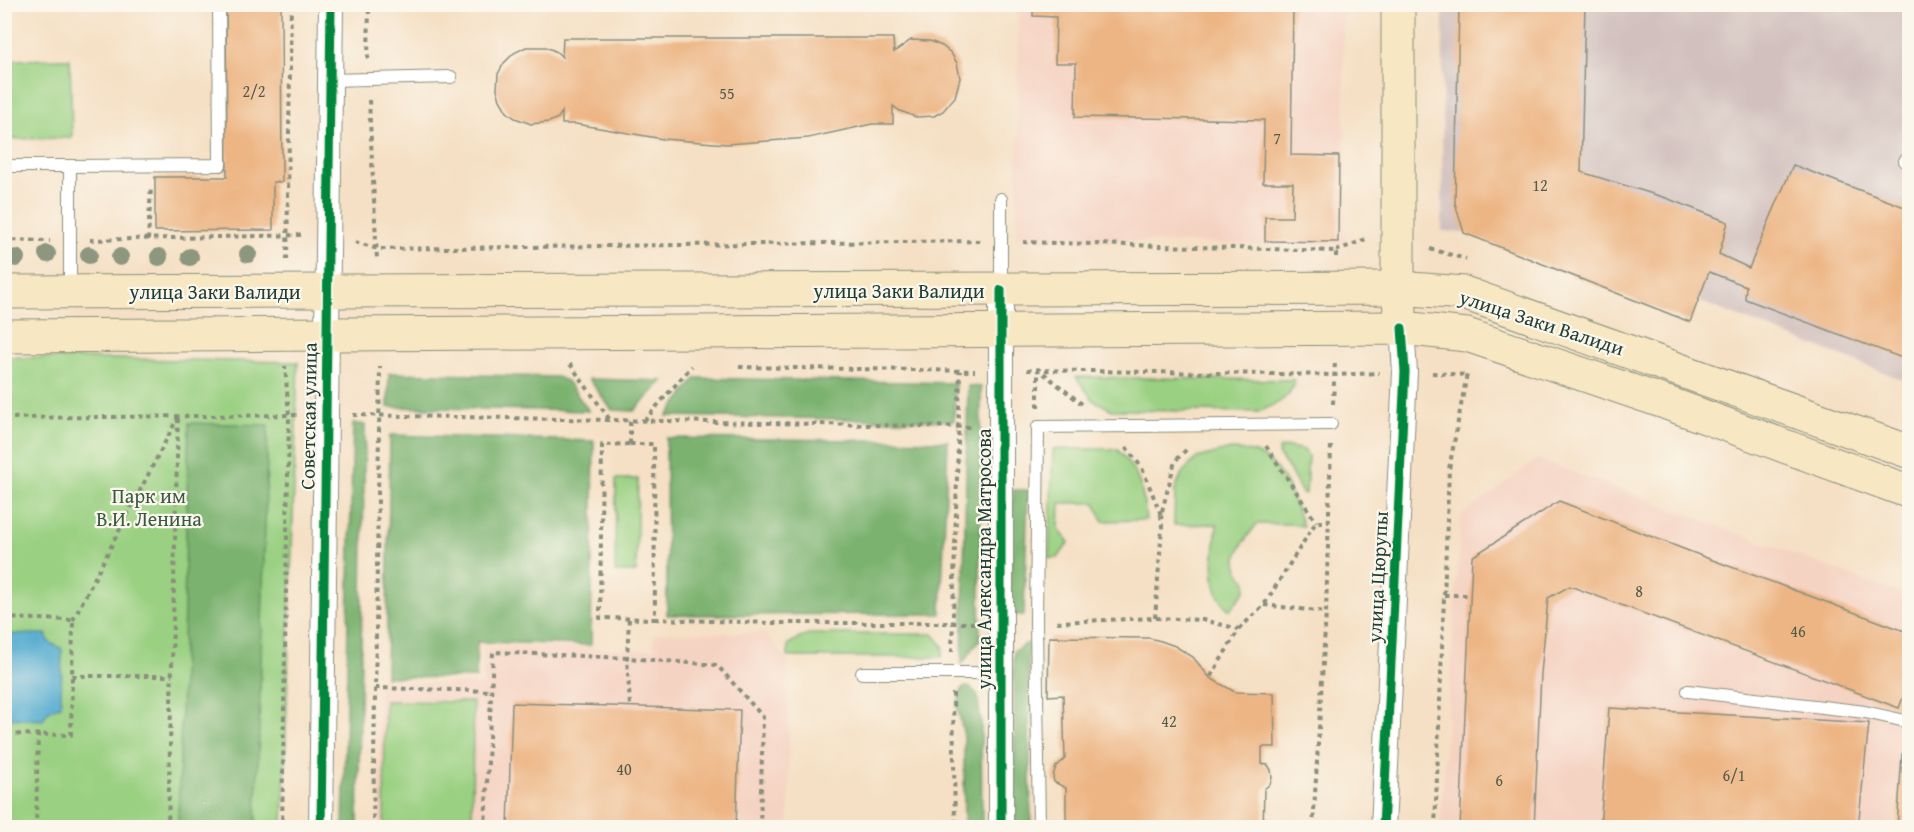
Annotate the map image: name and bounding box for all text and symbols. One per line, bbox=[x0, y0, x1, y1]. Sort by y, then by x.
house number: 2/2 bbox=[243, 79, 265, 103]
house number: 55 bbox=[719, 81, 735, 105]
house number: 7 bbox=[1273, 126, 1281, 150]
house number: 12 bbox=[1532, 173, 1548, 197]
street label: улица Заки Валиди bbox=[812, 276, 985, 305]
street label: улица Заки Валиди bbox=[128, 277, 301, 306]
street label: улица Заки Валиди bbox=[1455, 281, 1628, 362]
street label: Советская улица bbox=[292, 342, 324, 490]
street label: улица Александра Матросова bbox=[969, 428, 998, 691]
park label: Парк им В.И. Ленина bbox=[96, 481, 202, 533]
street label: улица Цюрупы bbox=[1359, 510, 1395, 645]
house number: 8 bbox=[1635, 579, 1643, 603]
house number: 46 bbox=[1790, 619, 1806, 643]
house number: 42 bbox=[1161, 709, 1177, 733]
house number: 40 bbox=[616, 757, 632, 781]
house number: 6/1 bbox=[1723, 763, 1745, 787]
house number: 6 bbox=[1495, 768, 1503, 792]

